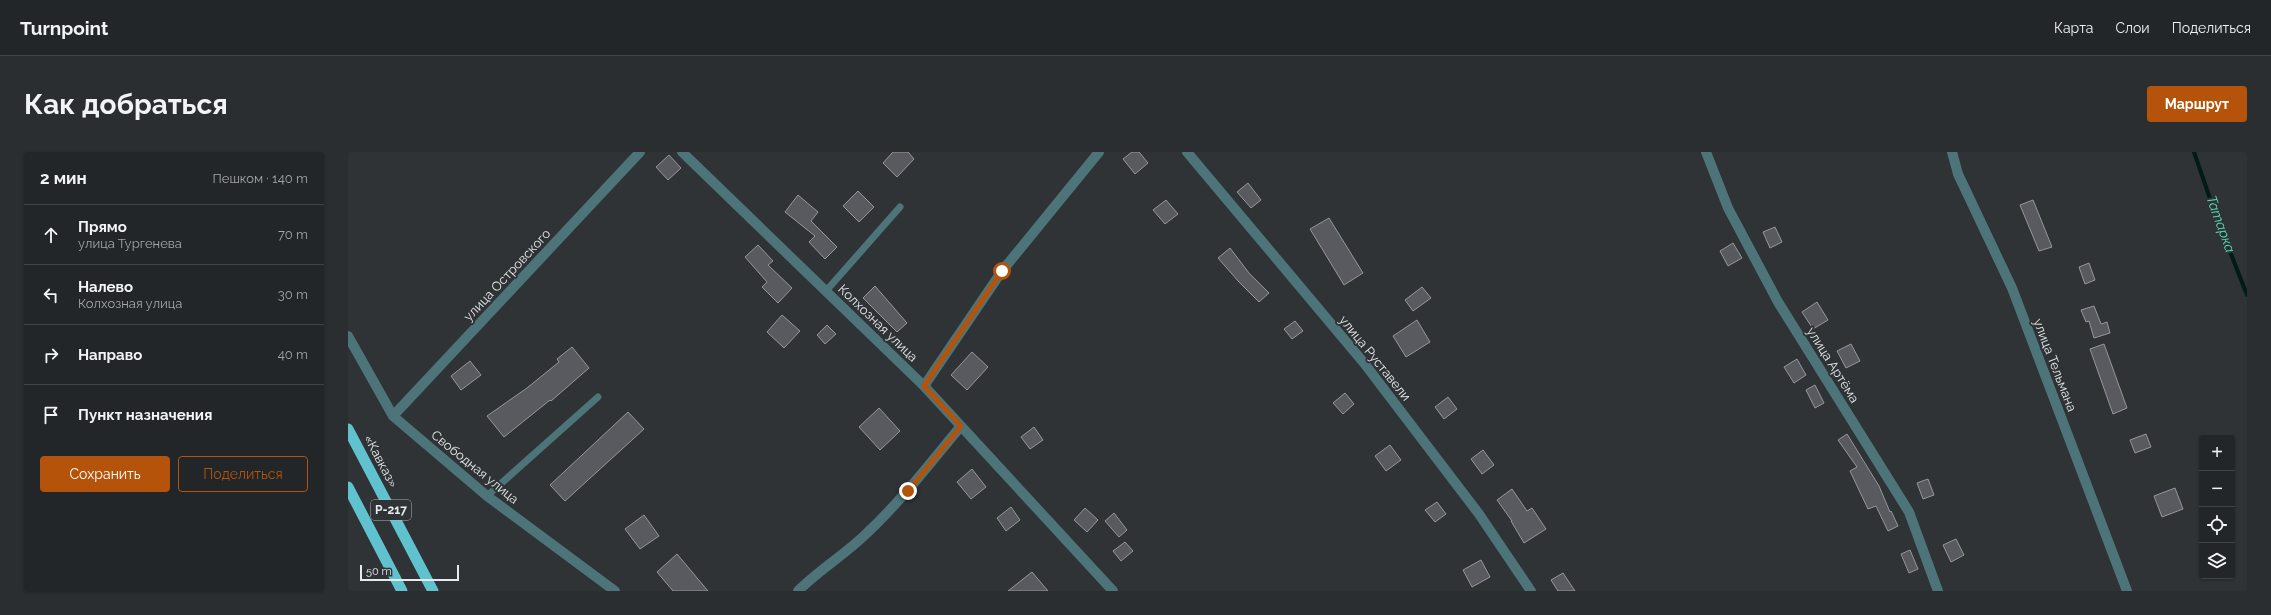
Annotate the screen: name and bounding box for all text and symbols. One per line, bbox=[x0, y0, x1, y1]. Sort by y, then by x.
text: Turnpoint bbox=[20, 17, 108, 39]
text: Карта bbox=[2054, 20, 2093, 36]
text: Слои bbox=[2115, 20, 2150, 36]
text: Поделиться bbox=[2172, 20, 2251, 36]
button: Маршрут bbox=[2147, 86, 2247, 122]
text: Как добраться bbox=[24, 88, 228, 121]
text: 2 мин bbox=[40, 168, 87, 188]
text: Пешком · 140 m bbox=[212, 171, 308, 186]
water label: Татарка bbox=[2203, 193, 2239, 255]
text: Прямо bbox=[78, 218, 127, 236]
icon: ahead bbox=[40, 224, 62, 246]
street label: улица Островского bbox=[461, 226, 554, 324]
text: 70 m bbox=[278, 227, 308, 242]
text: улица Тургенева bbox=[78, 236, 182, 251]
route start bbox=[993, 262, 1011, 280]
text: Налево bbox=[78, 278, 133, 296]
street label: Колхозная улица bbox=[835, 281, 921, 365]
icon: left bbox=[40, 284, 62, 306]
text: 30 m bbox=[278, 287, 308, 302]
text: Колхозная улица bbox=[78, 296, 182, 311]
street label: улица Руставели bbox=[1336, 312, 1414, 404]
street label: улица Тельмана bbox=[2030, 316, 2080, 414]
street label: улица Артёма bbox=[1804, 324, 1862, 406]
icon: right bbox=[40, 344, 62, 366]
text: Направо bbox=[78, 346, 142, 364]
text: 40 m bbox=[278, 347, 308, 362]
icon: arrive bbox=[40, 404, 62, 426]
text: Пункт назначения bbox=[78, 406, 212, 424]
street label: Свободная улица bbox=[428, 427, 522, 507]
street label: «Кавказ» bbox=[361, 432, 401, 490]
map controls bbox=[2199, 435, 2235, 579]
button: + bbox=[2199, 435, 2235, 471]
button: Сохранить bbox=[40, 456, 170, 492]
button: Поделиться bbox=[178, 456, 308, 492]
button: − bbox=[2199, 471, 2235, 507]
route end bbox=[899, 482, 917, 500]
road number: Р-217 bbox=[371, 500, 411, 520]
button: locate bbox=[2199, 507, 2235, 543]
button: layers bbox=[2199, 543, 2235, 579]
scale bar bbox=[360, 563, 459, 582]
text: 50 m bbox=[366, 565, 392, 578]

